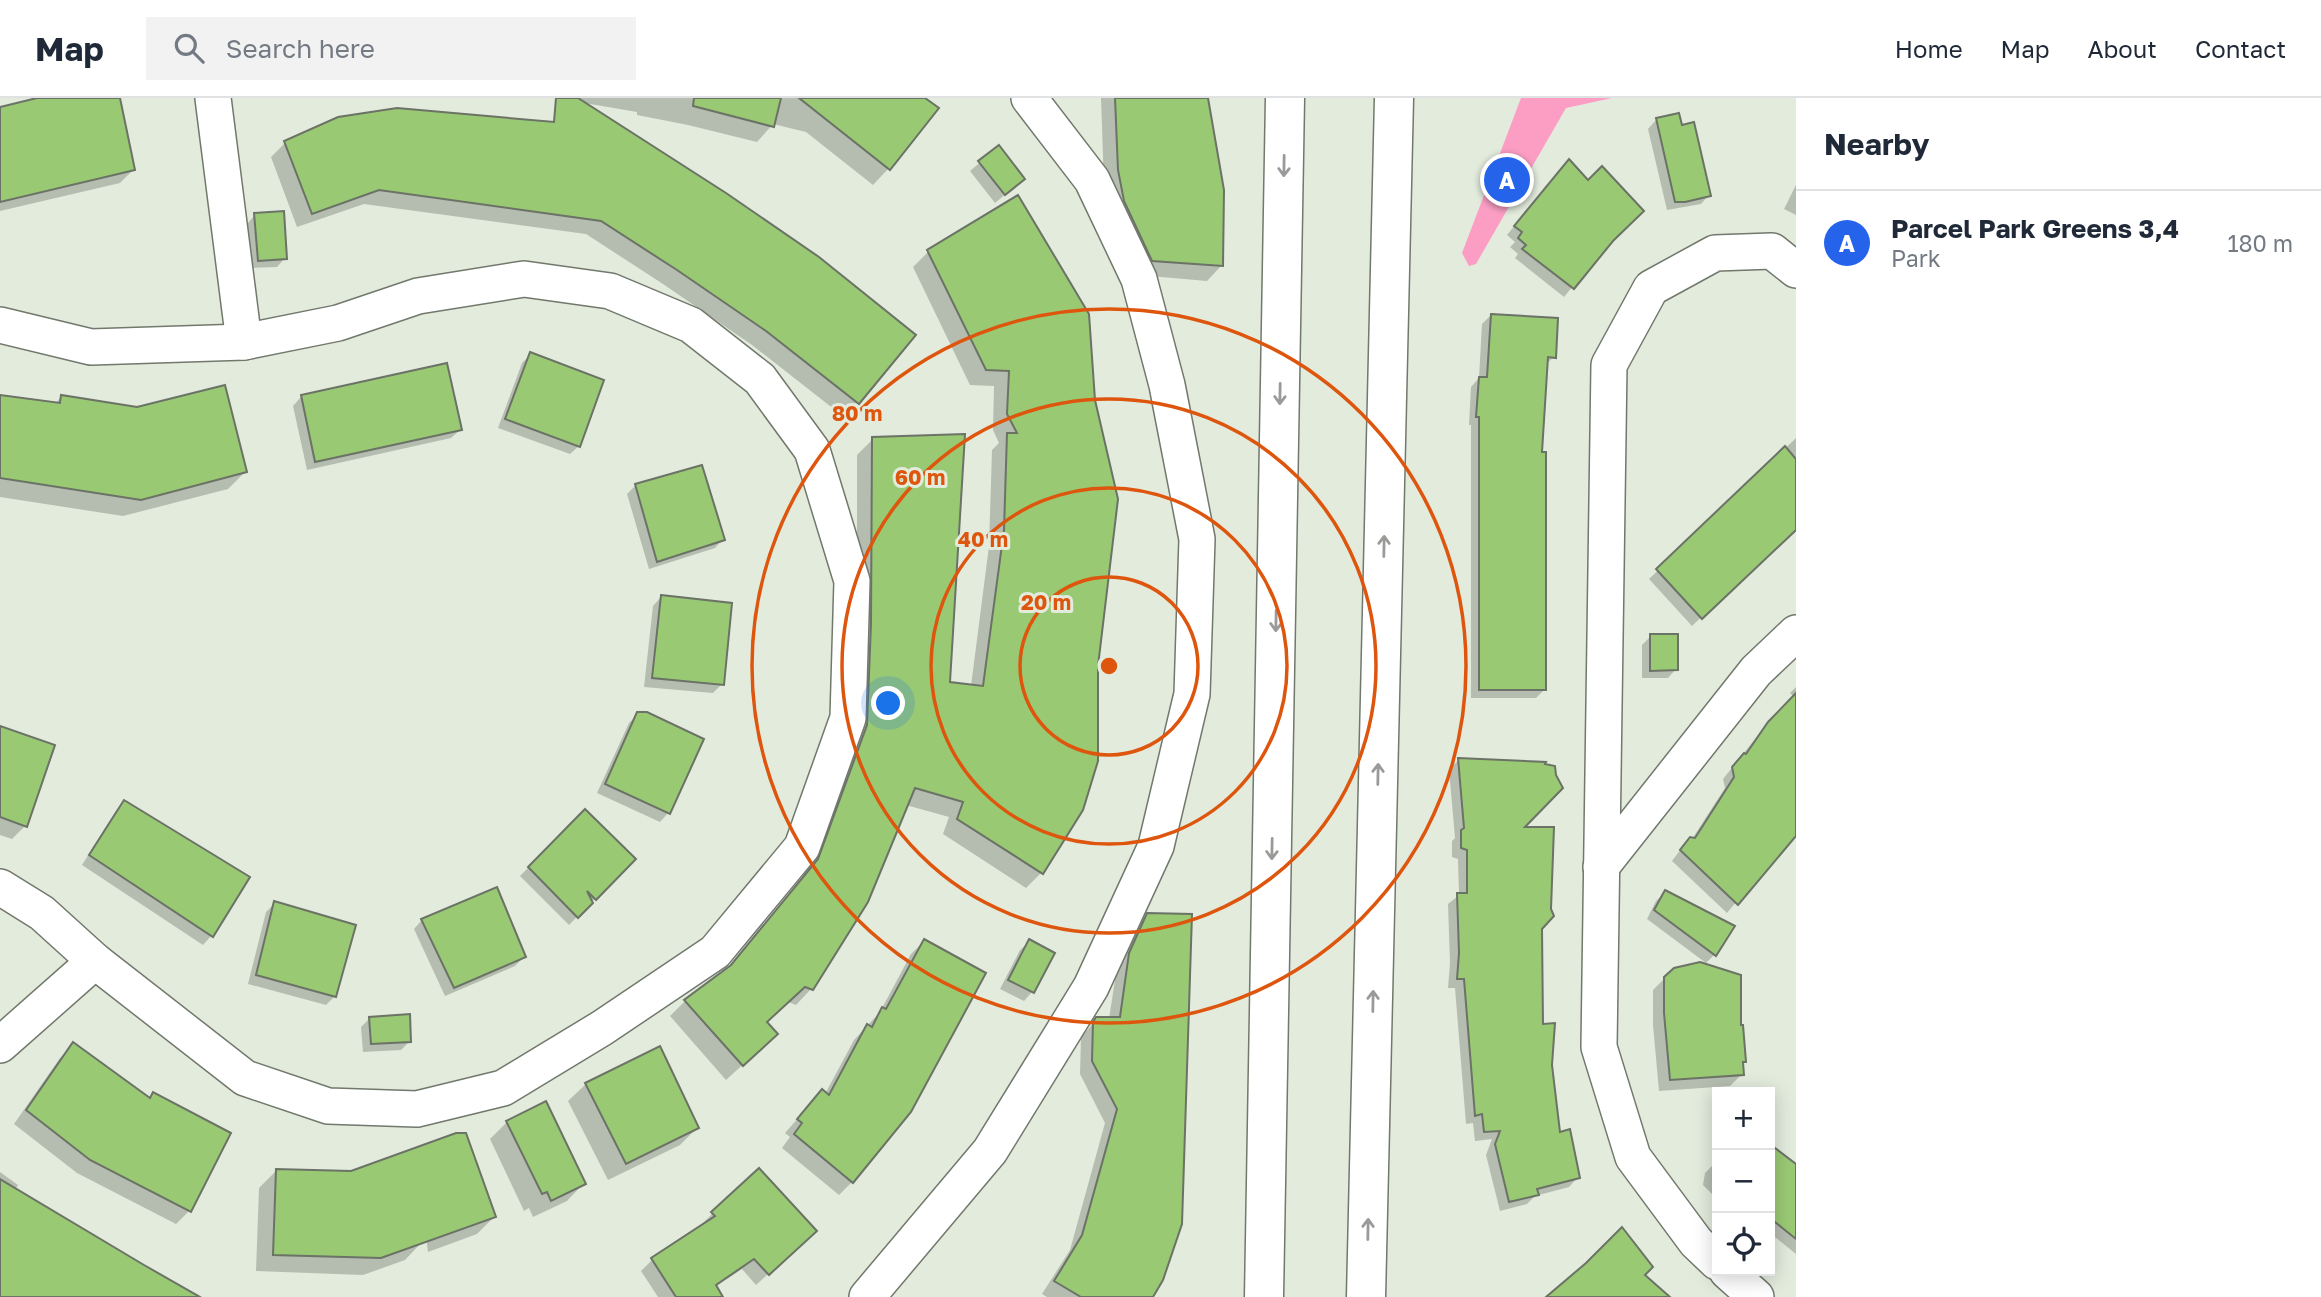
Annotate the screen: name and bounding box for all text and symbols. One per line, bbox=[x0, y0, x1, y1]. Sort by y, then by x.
search box bbox=[146, 17, 636, 80]
text: Map bbox=[35, 29, 104, 68]
icon: search bbox=[170, 29, 208, 67]
text: Search here bbox=[226, 33, 375, 64]
text: Home bbox=[1895, 34, 1963, 63]
text: Map bbox=[2001, 34, 2050, 63]
text: About bbox=[2088, 34, 2157, 63]
text: Contact bbox=[2195, 34, 2286, 63]
text: Nearby bbox=[1824, 126, 1929, 162]
one-way arrow bbox=[1277, 154, 1291, 177]
pin: A bbox=[1484, 154, 1530, 206]
text: Parcel Park Greens 3,4 bbox=[1891, 213, 2179, 244]
text: A bbox=[1839, 229, 1855, 257]
text: 180 m bbox=[2227, 229, 2293, 257]
text: Park bbox=[1891, 244, 1941, 272]
one-way arrow bbox=[1273, 382, 1287, 405]
text: 80 m bbox=[832, 400, 882, 426]
text: 60 m bbox=[895, 464, 945, 490]
text: 40 m bbox=[958, 526, 1008, 552]
one-way arrow bbox=[1377, 535, 1390, 558]
text: 20 m bbox=[1021, 589, 1071, 615]
one-way arrow bbox=[1269, 609, 1283, 632]
centre of rings bbox=[1097, 654, 1121, 678]
your location bbox=[871, 686, 905, 720]
one-way arrow bbox=[1372, 763, 1385, 786]
one-way arrow bbox=[1265, 837, 1279, 860]
one-way arrow bbox=[1366, 990, 1380, 1013]
map controls bbox=[1712, 1087, 1775, 1276]
button: + bbox=[1712, 1087, 1775, 1150]
button: − bbox=[1712, 1150, 1775, 1213]
button: locate bbox=[1712, 1213, 1775, 1276]
one-way arrow bbox=[1361, 1218, 1374, 1241]

